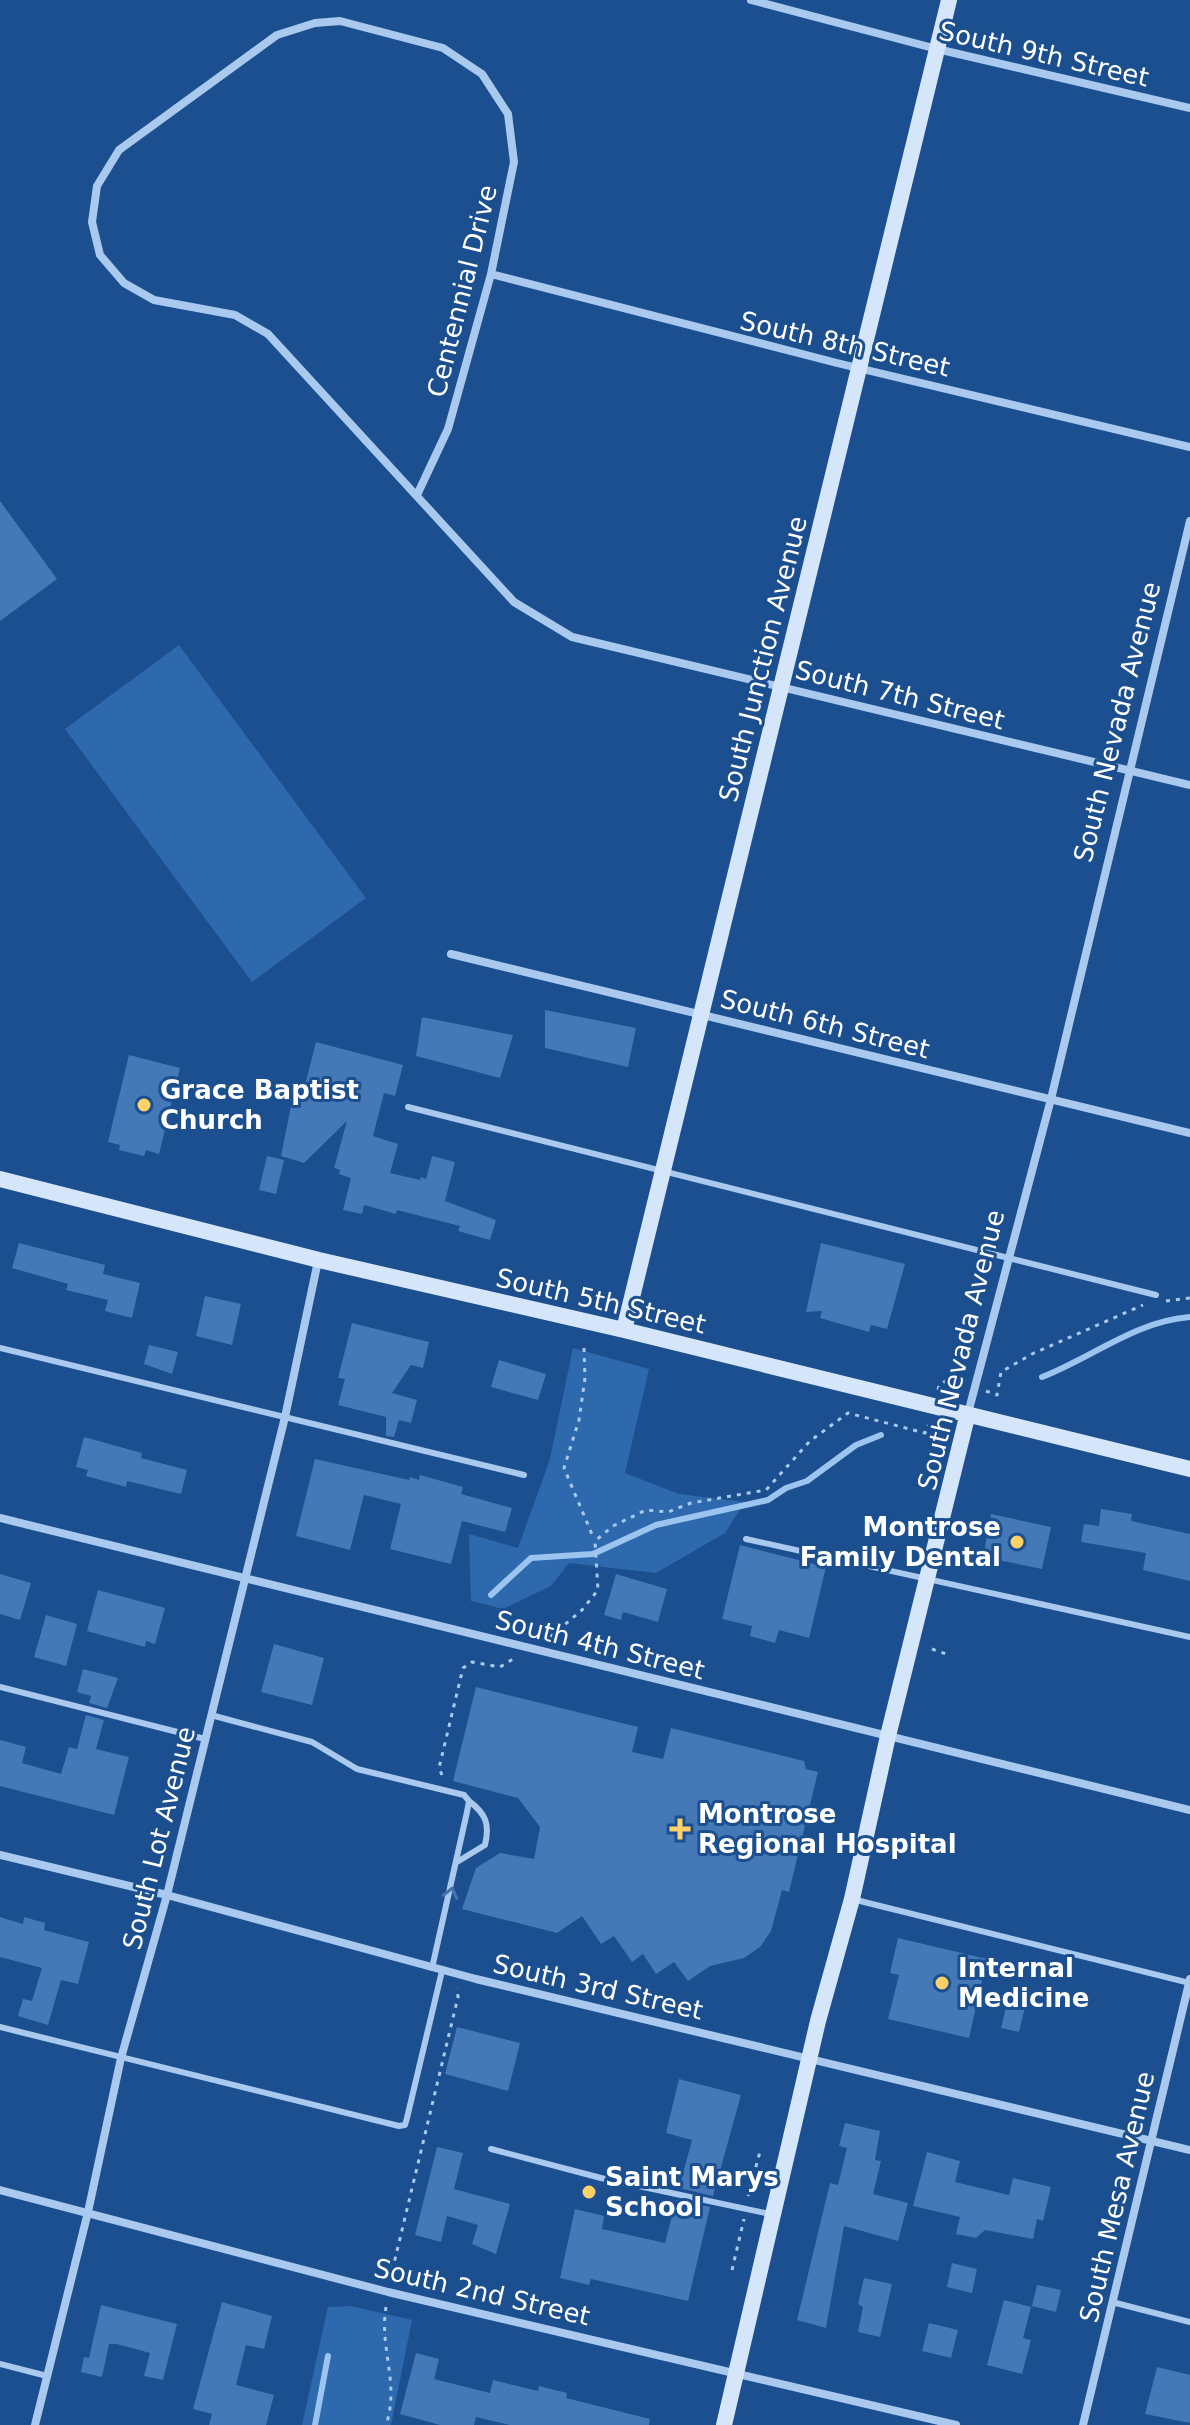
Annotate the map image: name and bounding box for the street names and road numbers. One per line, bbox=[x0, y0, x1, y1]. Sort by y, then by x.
street label: South 9th Street bbox=[936, 15, 1152, 93]
street label: Centennial Drive bbox=[421, 182, 503, 400]
street label: South 8th Street bbox=[737, 305, 953, 383]
street label: South Junction Avenue bbox=[713, 513, 813, 805]
street label: South Nevada Avenue bbox=[1068, 579, 1166, 865]
street label: South 7th Street bbox=[792, 655, 1008, 735]
street label: South 6th Street bbox=[717, 984, 933, 1064]
street label: South Nevada Avenue bbox=[912, 1207, 1010, 1493]
street label: South 5th Street bbox=[493, 1262, 709, 1340]
street label: South 4th Street bbox=[492, 1605, 708, 1685]
street label: South Lot Avenue bbox=[117, 1723, 201, 1953]
street label: South 3rd Street bbox=[490, 1948, 706, 2026]
street label: South Mesa Avenue bbox=[1074, 2069, 1160, 2325]
street label: South 2nd Street bbox=[371, 2253, 593, 2331]

